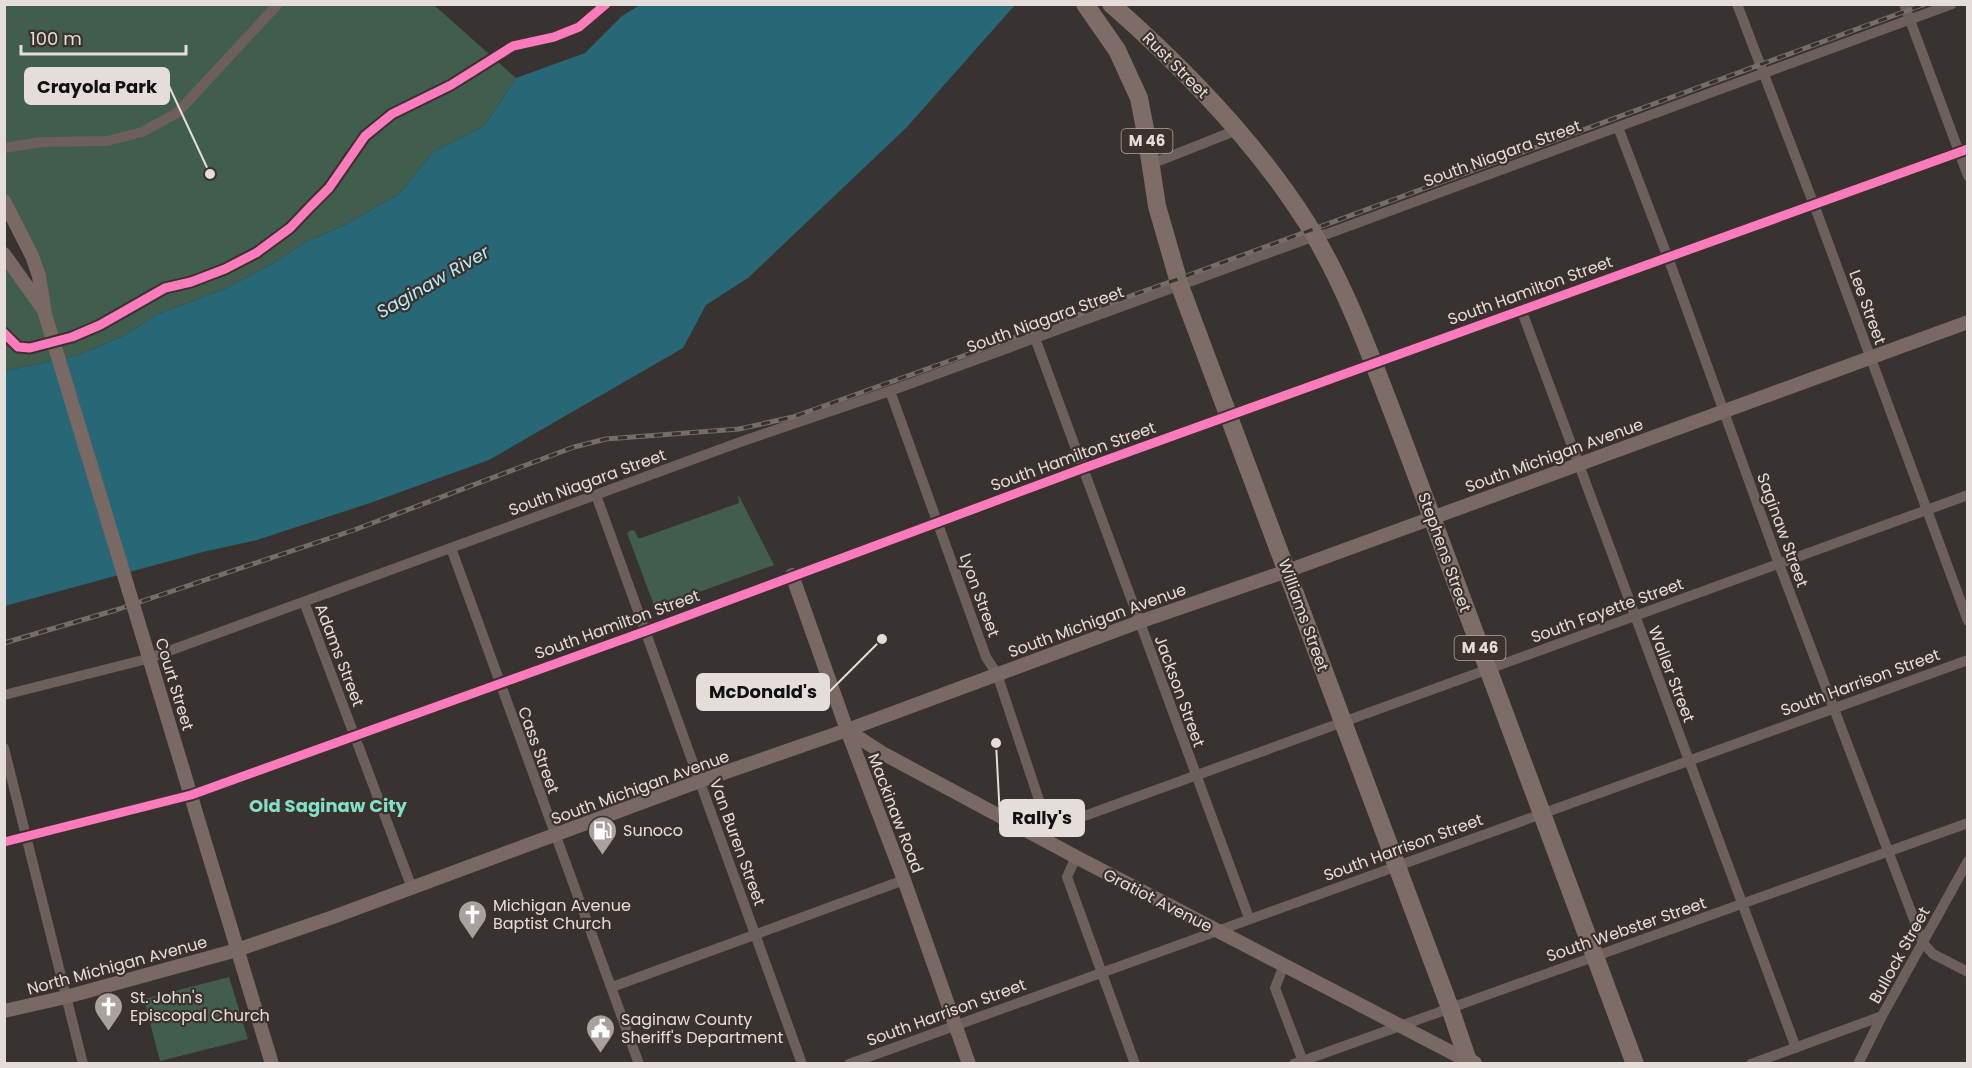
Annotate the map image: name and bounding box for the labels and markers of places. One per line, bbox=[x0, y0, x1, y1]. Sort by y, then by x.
callout: Crayola Park bbox=[25, 68, 169, 104]
callout: McDonald's bbox=[697, 674, 829, 710]
callout: Rally's bbox=[1000, 800, 1084, 836]
fuel station icon: Sunoco bbox=[586, 814, 618, 856]
place label: Sunoco bbox=[623, 819, 683, 842]
place label: Michigan Avenue Baptist Church bbox=[493, 894, 631, 935]
church icon: Michigan Avenue Baptist Church bbox=[456, 898, 488, 940]
place label: St. John's Episcopal Church bbox=[130, 986, 270, 1027]
church icon: St. John's Episcopal Church bbox=[93, 990, 125, 1032]
place label: Saginaw County Sheriff's Department bbox=[621, 1008, 783, 1049]
public building icon: Saginaw County Sheriff's Department bbox=[584, 1012, 616, 1054]

